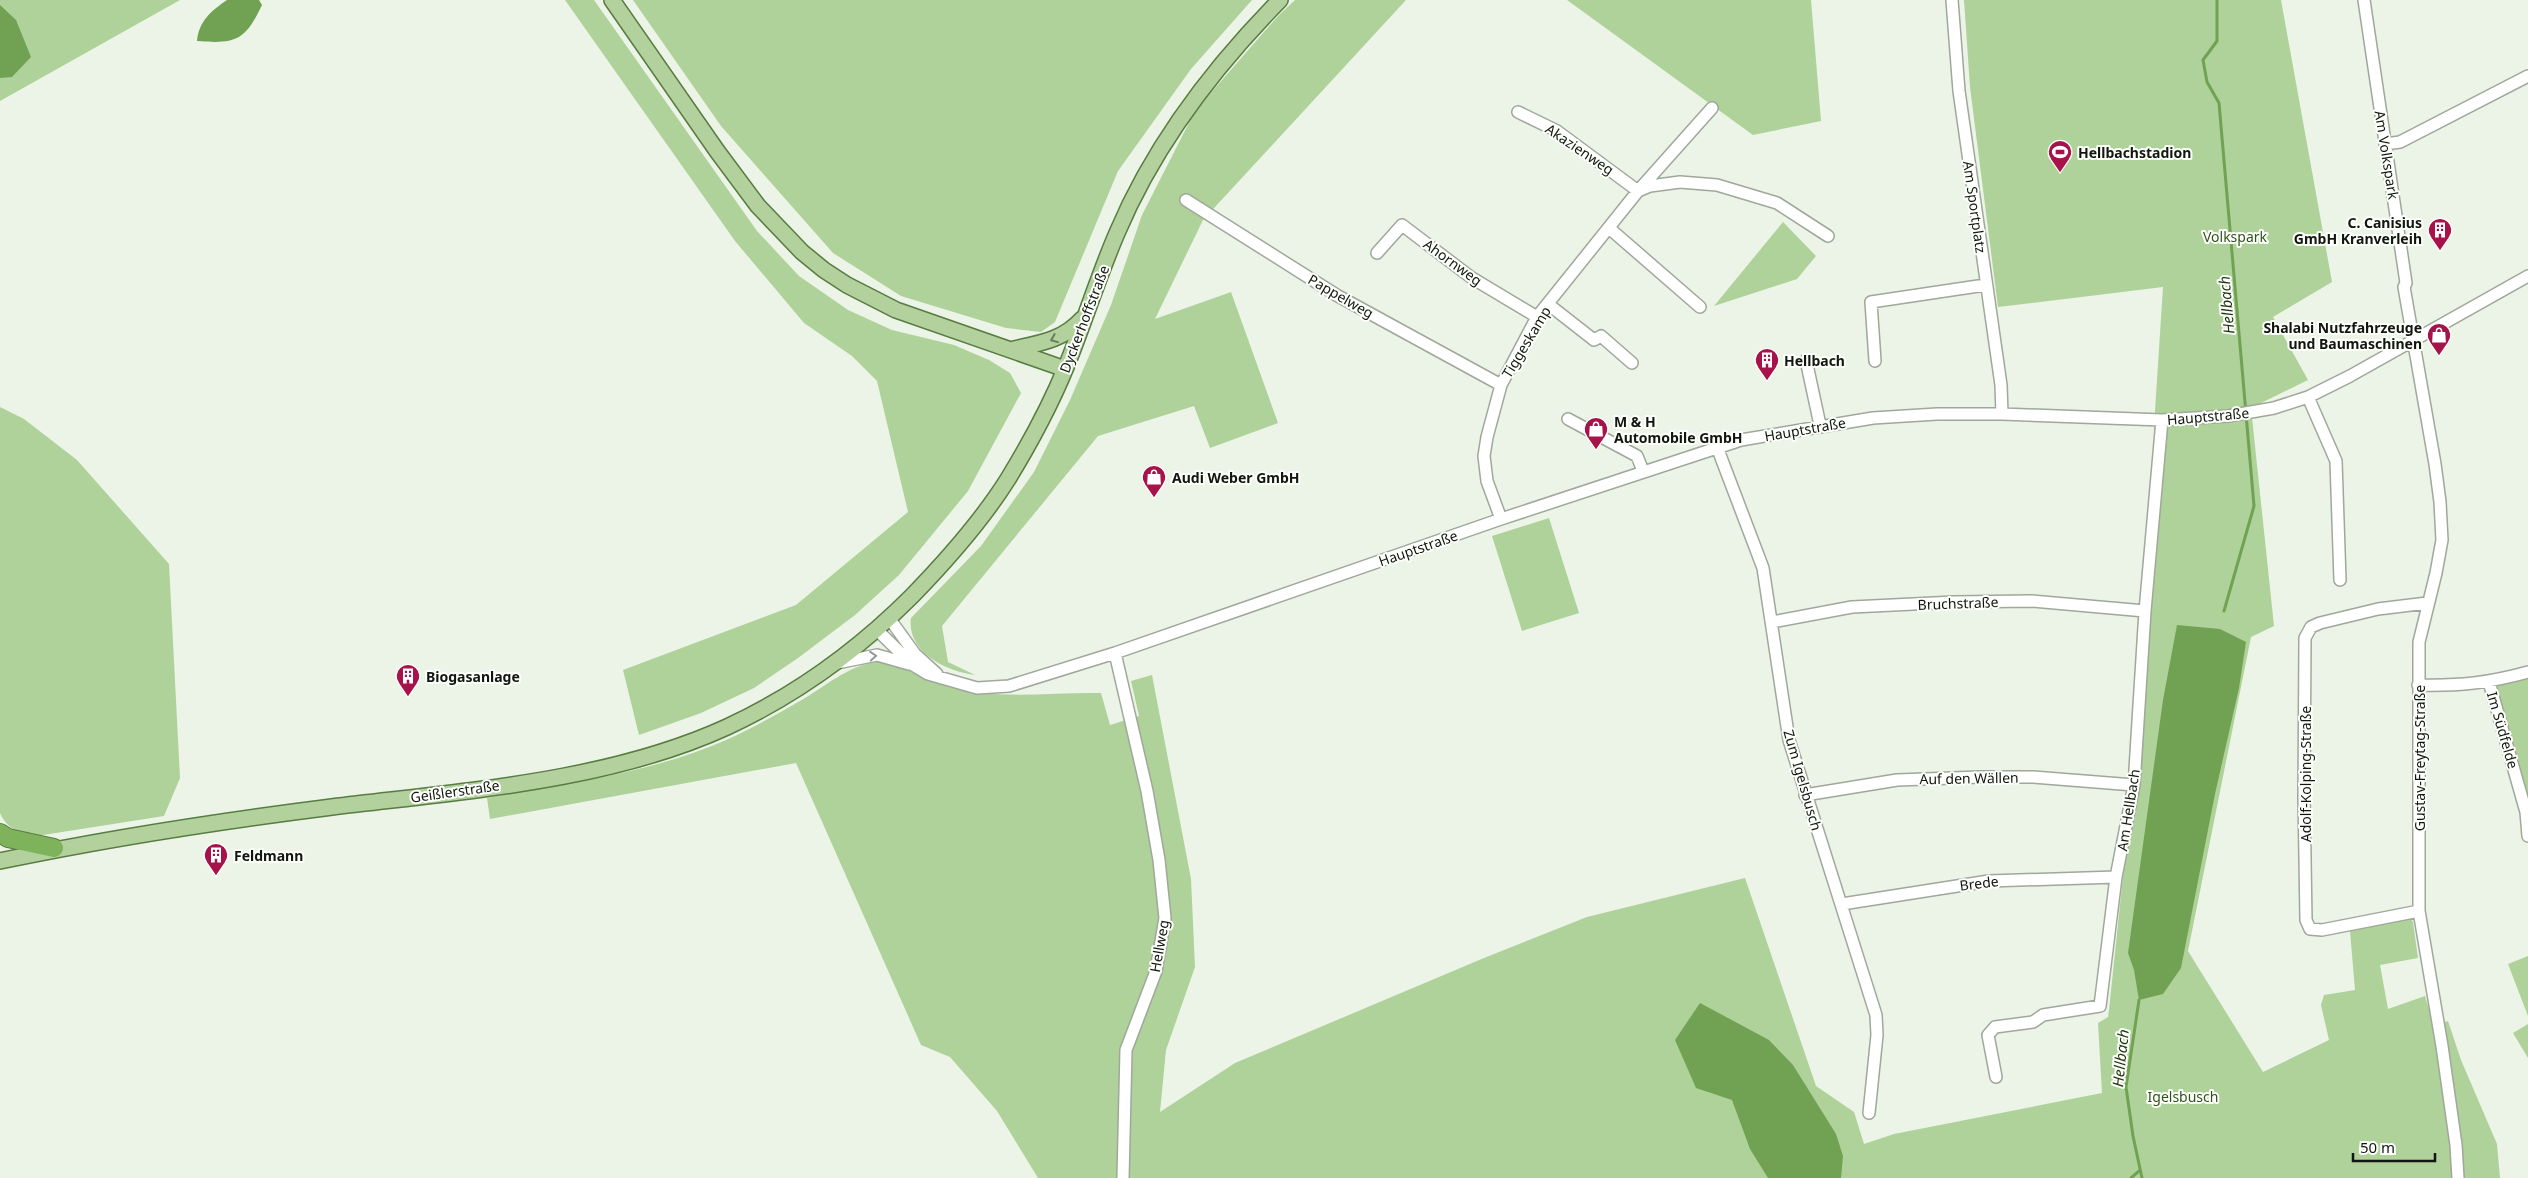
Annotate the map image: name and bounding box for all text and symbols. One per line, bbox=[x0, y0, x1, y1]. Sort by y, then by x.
street label: Am Volkspark bbox=[2371, 109, 2403, 201]
street label: Akazienweg bbox=[1542, 119, 1618, 179]
sports icon: Hellbachstadion bbox=[2047, 139, 2073, 173]
place label: Hellbachstadion bbox=[2078, 143, 2191, 162]
street label: Am Sportplatz bbox=[1959, 160, 1991, 255]
place label: C. Canisius GmbH Kranverleih bbox=[2294, 213, 2422, 248]
building icon: C. Canisius GmbH Kranverleih bbox=[2427, 217, 2453, 251]
park label: Volkspark bbox=[2203, 227, 2268, 246]
street label: Ahornweg bbox=[1420, 234, 1486, 290]
street label: Dyckerhoffstraße bbox=[1055, 262, 1113, 376]
street label: Pappelweg bbox=[1305, 270, 1377, 322]
water label: Hellbach bbox=[2214, 275, 2238, 335]
street label: Tiggeskamp bbox=[1497, 303, 1555, 381]
place label: Shalabi Nutzfahrzeuge und Baumaschinen bbox=[2263, 318, 2422, 353]
shop icon: Shalabi Nutzfahrzeuge und Baumaschinen bbox=[2426, 322, 2452, 356]
one-way arrow bbox=[1051, 333, 1059, 343]
building icon: Hellbach bbox=[1754, 347, 1780, 381]
place label: Hellbach bbox=[1784, 351, 1845, 370]
street label: Hauptstraße bbox=[2166, 403, 2250, 429]
place label: M & H Automobile GmbH bbox=[1614, 412, 1743, 447]
street label: Hauptstraße bbox=[1763, 412, 1847, 446]
shop icon: M & H Automobile GmbH bbox=[1583, 416, 1609, 450]
shop icon: Audi Weber GmbH bbox=[1141, 464, 1167, 498]
place label: Audi Weber GmbH bbox=[1172, 468, 1300, 487]
street label: Hauptstraße bbox=[1376, 526, 1460, 570]
street label: Bruchstraße bbox=[1917, 592, 1999, 614]
one-way arrow bbox=[870, 651, 878, 662]
building icon: Biogasanlage bbox=[395, 663, 421, 697]
place label: Biogasanlage bbox=[426, 667, 520, 686]
street label: Gustav-Freytag-Straße bbox=[2410, 685, 2429, 831]
street label: Im Südfelde bbox=[2483, 689, 2523, 771]
street label: Adolf-Kolping-Straße bbox=[2296, 706, 2315, 842]
street label: Zum Igelsbusch bbox=[1779, 727, 1827, 833]
street label: Auf den Wällen bbox=[1919, 768, 2019, 788]
street label: Am Hellbach bbox=[2112, 768, 2144, 852]
street label: Geißlerstraße bbox=[409, 775, 501, 807]
building icon: Feldmann bbox=[203, 842, 229, 876]
place label: Feldmann bbox=[234, 846, 303, 865]
street label: Brede bbox=[1958, 871, 2000, 895]
street label: Hellweg bbox=[1145, 918, 1173, 974]
water label: Hellbach bbox=[2107, 1028, 2133, 1088]
park label: Igelsbusch bbox=[2148, 1087, 2218, 1106]
scale bar bbox=[2353, 1130, 2436, 1162]
text: 50 m bbox=[2360, 1137, 2395, 1157]

